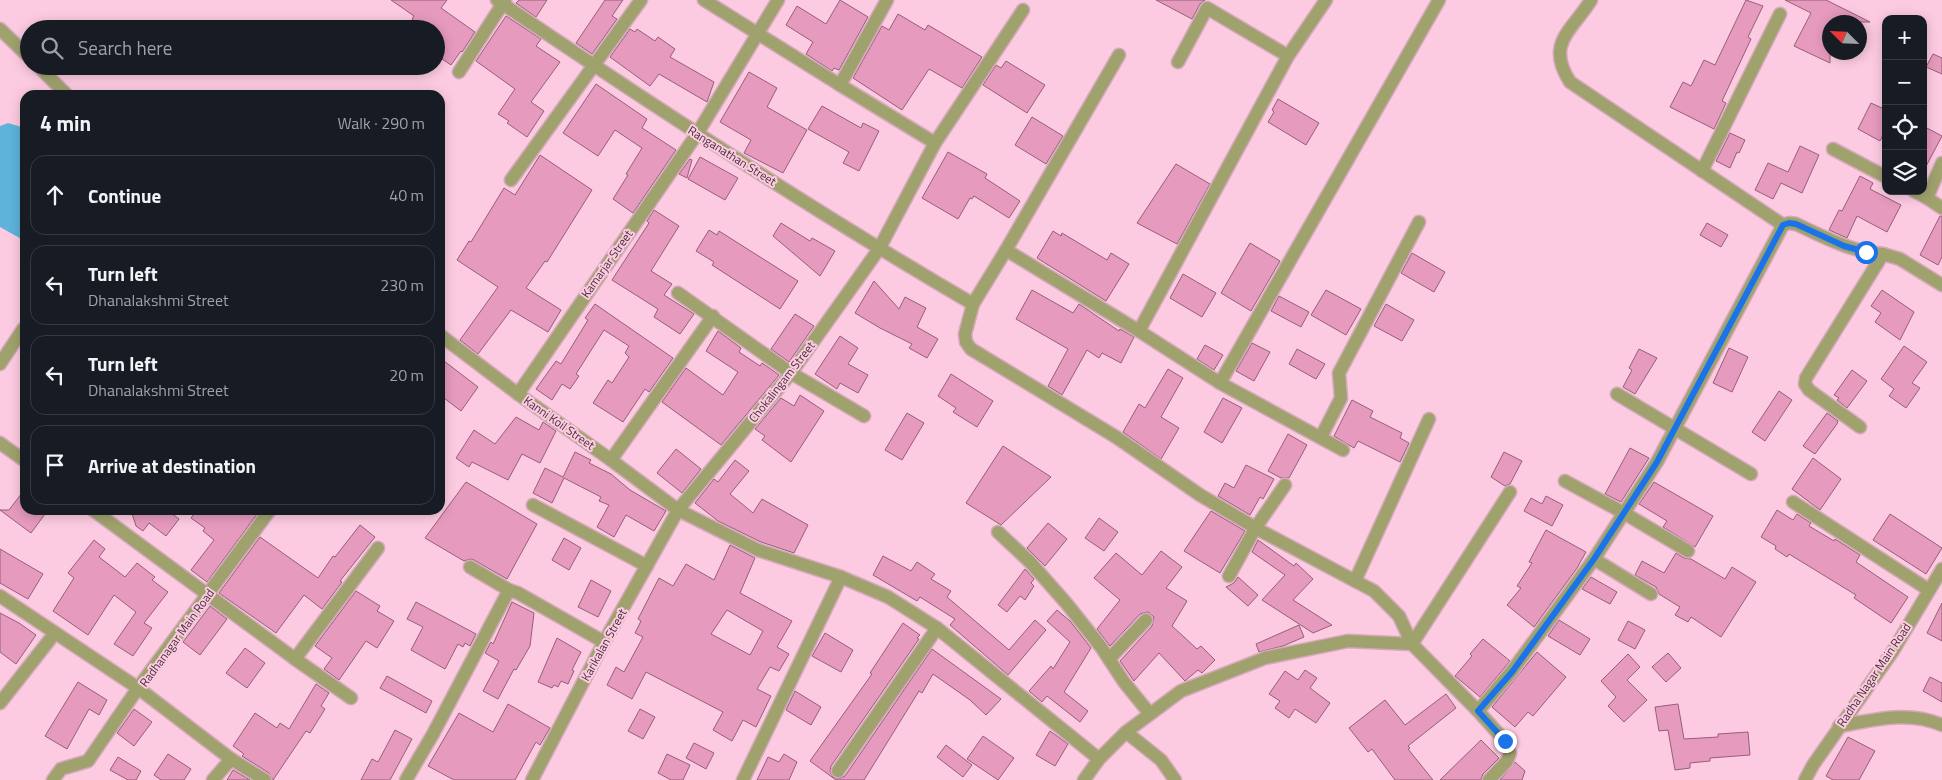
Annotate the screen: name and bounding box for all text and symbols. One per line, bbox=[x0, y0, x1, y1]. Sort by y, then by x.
north arrow bbox=[1822, 15, 1867, 60]
map controls bbox=[1882, 15, 1927, 195]
button: + bbox=[1882, 15, 1927, 60]
search box bbox=[20, 20, 445, 75]
text: Search here bbox=[78, 33, 172, 62]
icon: search bbox=[38, 34, 66, 62]
button: − bbox=[1882, 60, 1927, 105]
button: locate bbox=[1882, 105, 1927, 150]
text: 4 min bbox=[40, 107, 91, 139]
text: Walk · 290 m bbox=[337, 111, 425, 135]
street label: Ranganathan Street bbox=[684, 121, 781, 191]
button: layers bbox=[1882, 150, 1927, 195]
icon: ahead bbox=[41, 181, 69, 209]
text: Continue bbox=[88, 181, 161, 210]
text: 40 m bbox=[389, 183, 424, 207]
street label: Kamarjar Street bbox=[576, 225, 638, 302]
route start bbox=[1855, 241, 1878, 264]
text: Turn left bbox=[88, 259, 158, 288]
icon: left bbox=[41, 271, 69, 299]
text: 230 m bbox=[380, 273, 424, 297]
text: Dhanalakshmi Street bbox=[88, 288, 229, 312]
street label: Chokalingam Street bbox=[744, 336, 820, 426]
text: Turn left bbox=[88, 349, 158, 378]
icon: left bbox=[41, 361, 69, 389]
text: 20 m bbox=[389, 363, 424, 387]
text: Dhanalakshmi Street bbox=[88, 378, 229, 402]
street label: Kanni Koil Street bbox=[520, 391, 599, 455]
icon: arrive bbox=[41, 451, 69, 479]
text: Arrive at destination bbox=[88, 451, 256, 480]
street label: Radhanagar Main Road bbox=[134, 585, 219, 691]
street label: Karikalan Street bbox=[576, 604, 632, 684]
street label: Radha Nagar Main Road bbox=[1832, 619, 1915, 730]
route end bbox=[1494, 730, 1517, 753]

